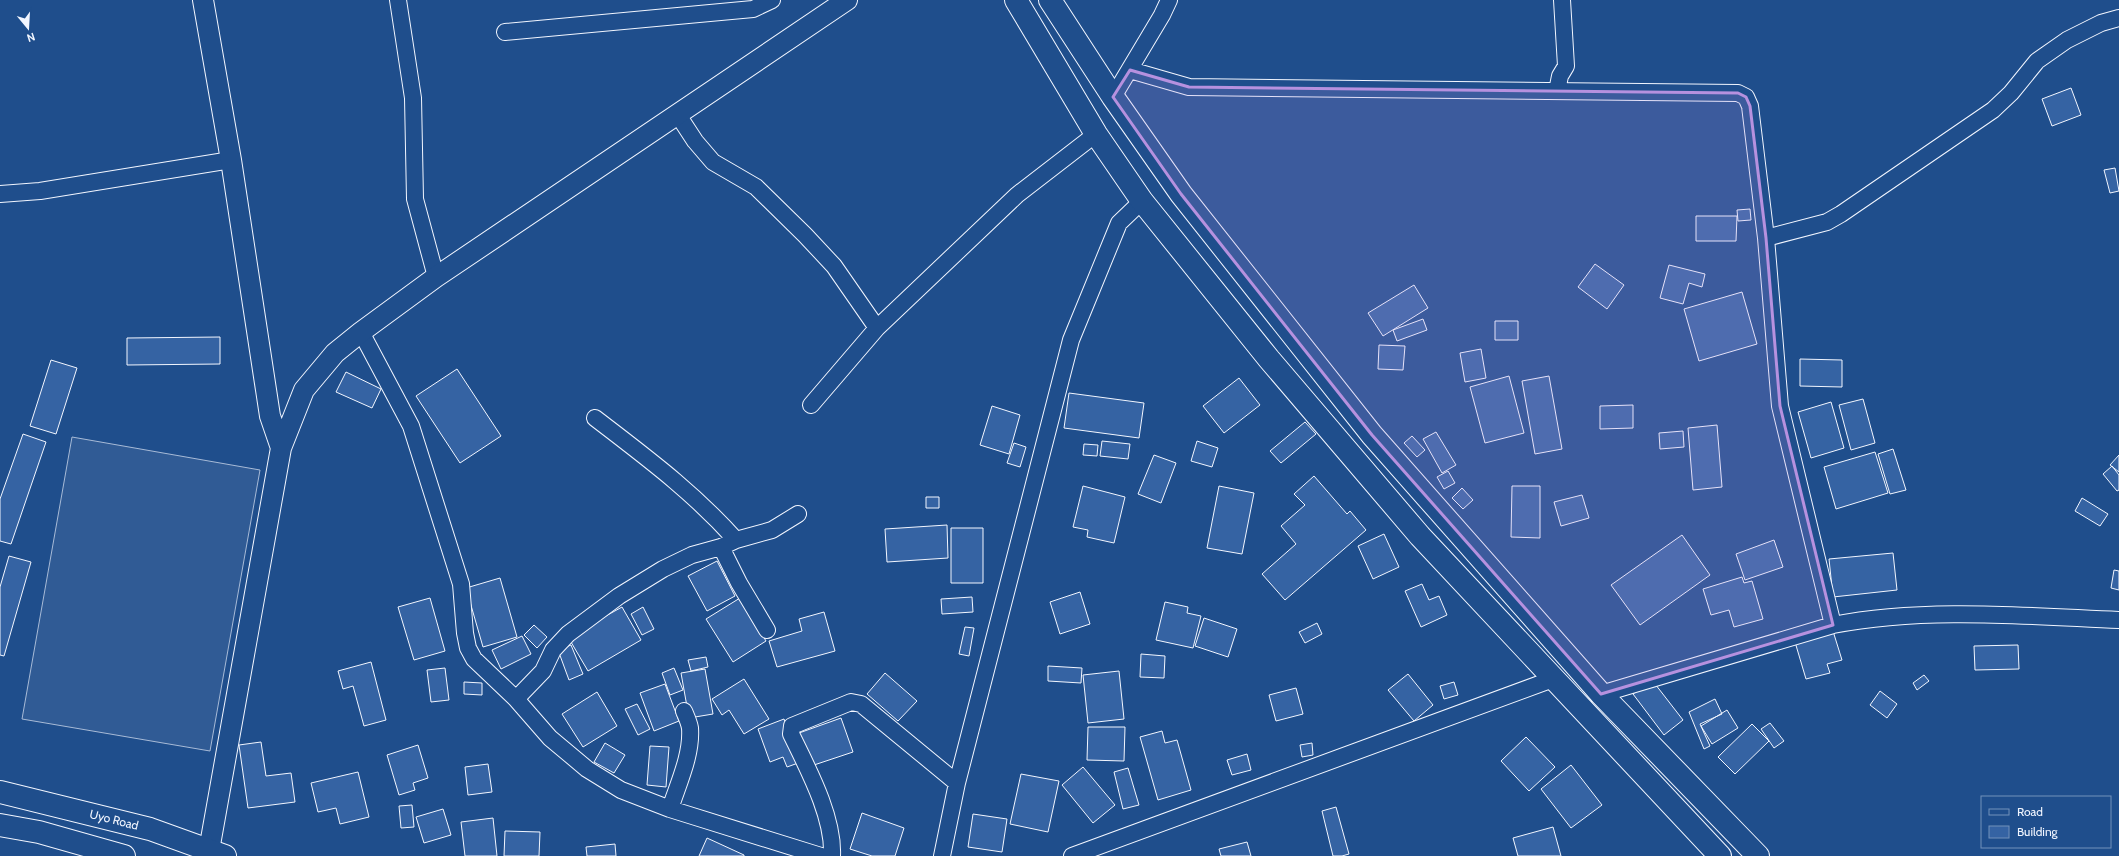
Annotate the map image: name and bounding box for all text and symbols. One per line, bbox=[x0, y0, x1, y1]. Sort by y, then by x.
north arrow bbox=[8, 8, 48, 48]
text: N bbox=[25, 30, 37, 45]
legend bbox=[1981, 796, 2111, 848]
text: Road bbox=[2017, 804, 2043, 819]
street label: Uyo Road bbox=[88, 806, 140, 833]
text: Building bbox=[2017, 824, 2059, 839]

